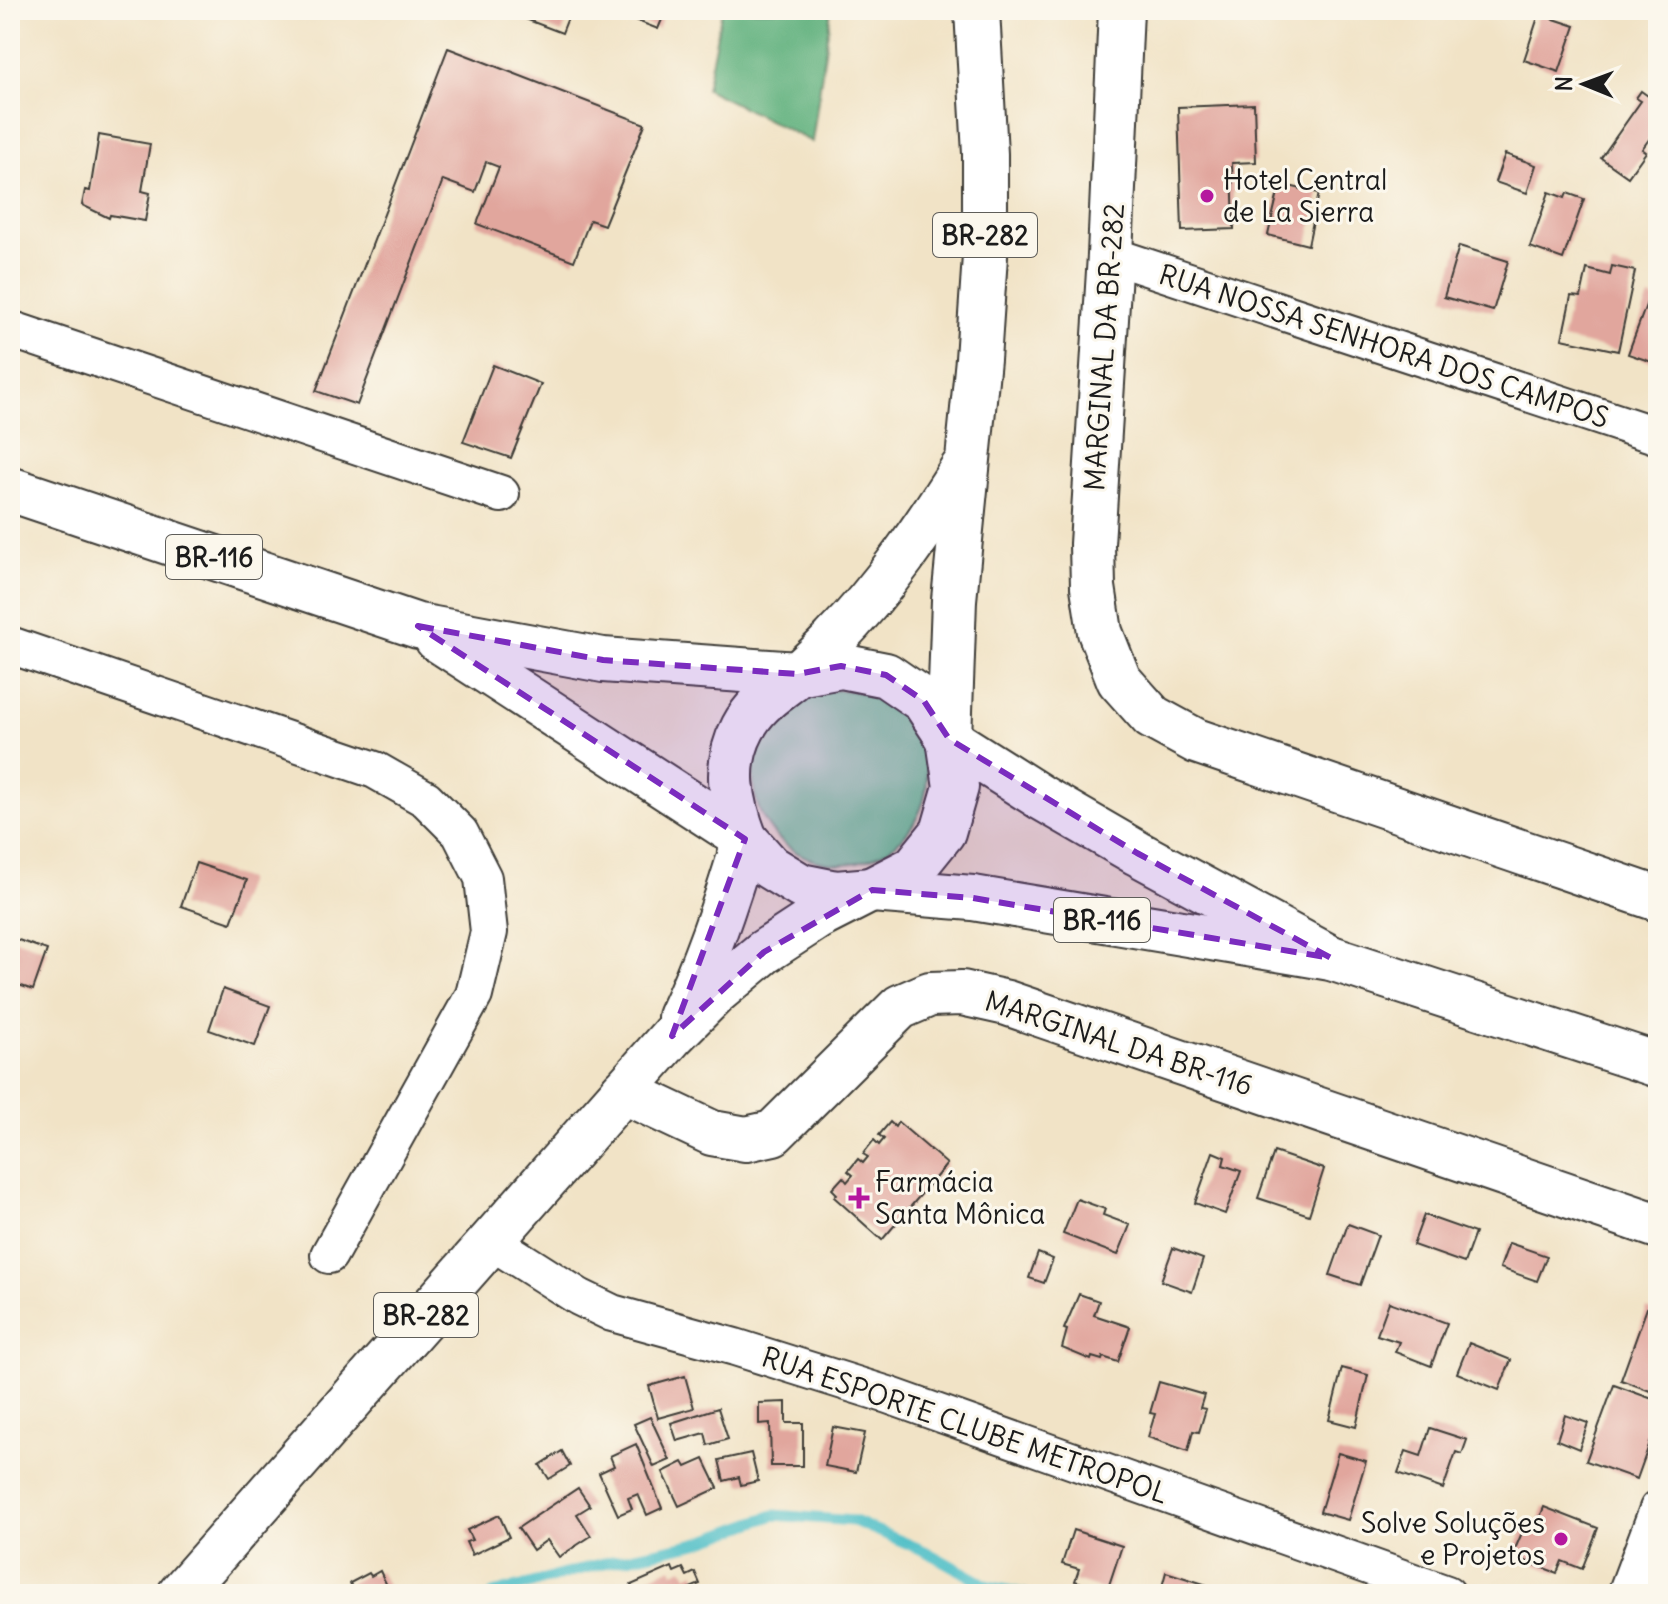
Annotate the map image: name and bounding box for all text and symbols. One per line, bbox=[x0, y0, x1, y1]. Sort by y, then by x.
north arrow bbox=[1544, 44, 1624, 124]
text: N bbox=[1550, 76, 1578, 91]
place label: Hotel Central de La Sierra bbox=[1223, 162, 1387, 230]
marker: Hotel Central de La Sierra bbox=[1198, 187, 1216, 205]
street label: MARGINAL DA BR-282 bbox=[1076, 202, 1132, 492]
road number: BR-282 bbox=[933, 213, 1037, 257]
street label: RUA NOSSA SENHORA DOS CAMPOS bbox=[1154, 256, 1614, 436]
road number: BR-116 bbox=[166, 535, 262, 579]
road number: BR-116 bbox=[1054, 898, 1150, 942]
street label: MARGINAL DA BR-116 bbox=[981, 983, 1257, 1103]
place label: Farmácia Santa Mônica bbox=[875, 1164, 1045, 1232]
marker: Farmácia Santa Mônica bbox=[850, 1189, 868, 1207]
road number: BR-282 bbox=[374, 1293, 478, 1337]
street label: RUA ESPORTE CLUBE METROPOL bbox=[757, 1338, 1173, 1512]
place label: Solve Soluções e Projetos bbox=[1361, 1505, 1545, 1573]
marker: Solve Soluções e Projetos bbox=[1552, 1530, 1570, 1548]

